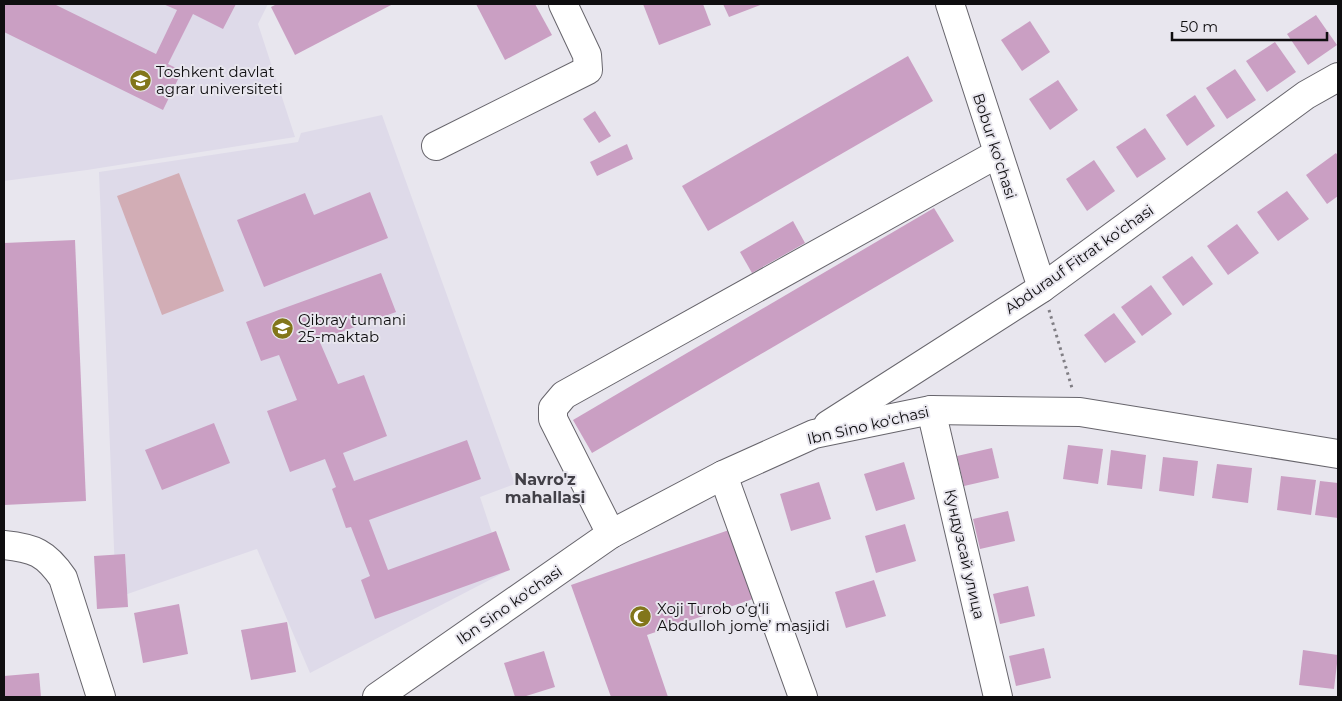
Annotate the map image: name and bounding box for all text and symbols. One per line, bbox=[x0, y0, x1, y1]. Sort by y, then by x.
scale bar bbox=[1172, 10, 1327, 42]
text: 50 m bbox=[1180, 17, 1218, 36]
place label: Toshkent davlat agrar universiteti bbox=[156, 62, 283, 98]
school or university icon: Toshkent davlat agrar universiteti bbox=[128, 68, 152, 92]
street label: Bobur ko'chasi bbox=[969, 91, 1021, 201]
street label: Abdurauf Fitrat ko'chasi bbox=[1001, 200, 1157, 318]
place label: Qibray tumani 25-maktab bbox=[298, 310, 406, 346]
school or university icon: Qibray tumani 25-maktab bbox=[270, 316, 294, 340]
street label: Ibn Sino ko'chasi bbox=[805, 402, 931, 448]
district label: Navro'z mahallasi bbox=[505, 470, 585, 507]
street label: Кундузсай улица bbox=[941, 487, 989, 621]
street label: Ibn Sino ko'chasi bbox=[452, 561, 566, 649]
place label: Xoji Turob o‘g‘li Abdulloh jome’ masjidi bbox=[657, 599, 830, 635]
mosque icon: Xoji Turob o‘g‘li Abdulloh jome’ masjidi bbox=[629, 605, 653, 629]

